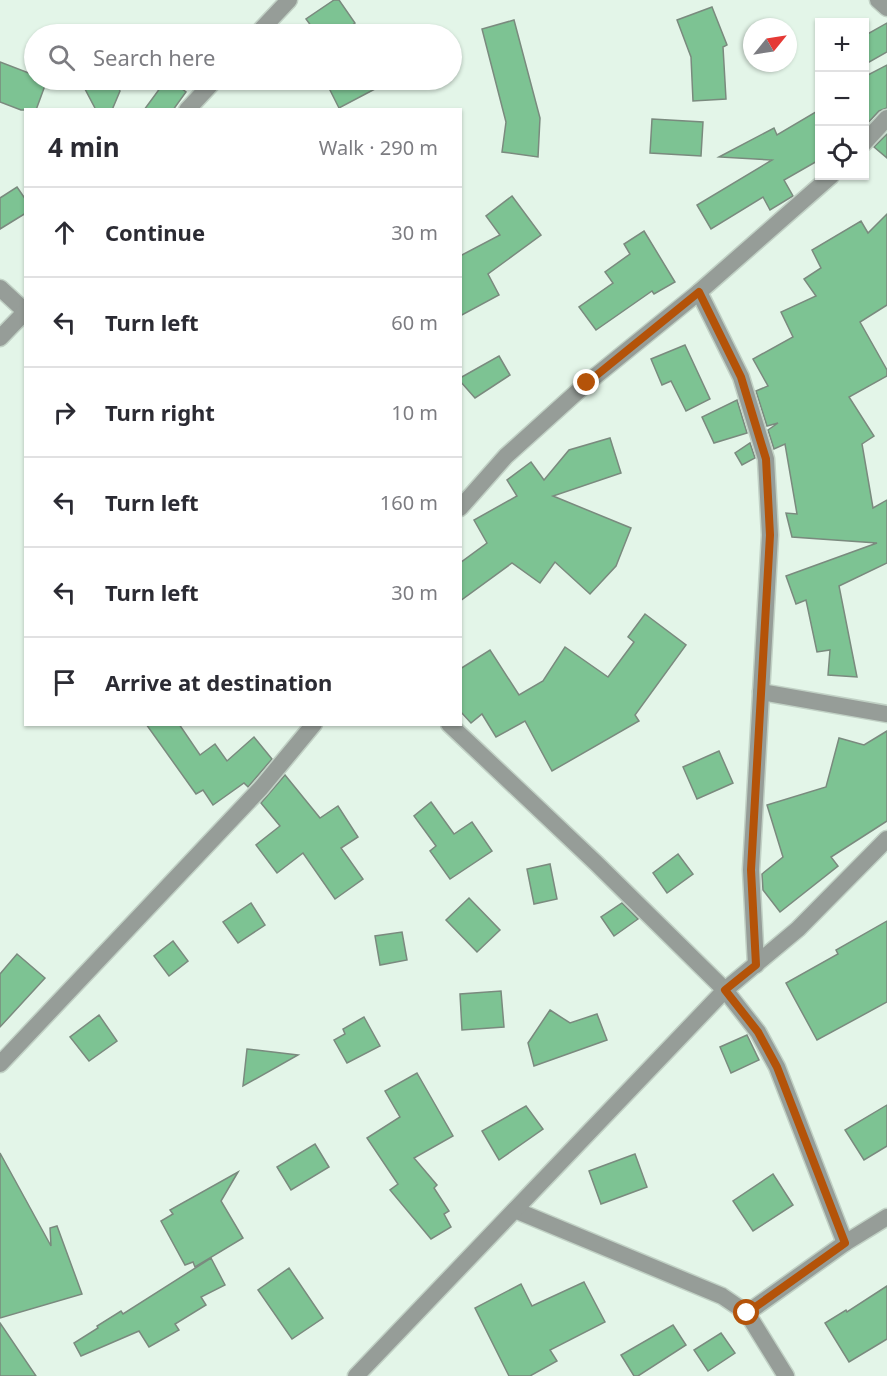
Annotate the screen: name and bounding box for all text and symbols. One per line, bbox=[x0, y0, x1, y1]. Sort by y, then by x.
north arrow bbox=[743, 18, 797, 72]
map controls bbox=[815, 18, 869, 180]
button: + bbox=[815, 18, 869, 72]
search box bbox=[24, 24, 462, 90]
icon: search bbox=[45, 41, 78, 74]
text: Search here bbox=[93, 42, 215, 72]
button: − bbox=[815, 72, 869, 126]
button: locate bbox=[815, 126, 869, 180]
text: 4 min bbox=[48, 129, 120, 165]
text: Walk · 290 m bbox=[319, 134, 438, 161]
icon: ahead bbox=[48, 216, 81, 249]
text: Continue bbox=[105, 217, 205, 247]
text: 30 m bbox=[391, 219, 438, 246]
icon: left bbox=[48, 306, 81, 339]
text: Turn left bbox=[105, 307, 199, 337]
text: 60 m bbox=[391, 309, 438, 336]
route end bbox=[573, 369, 599, 395]
icon: right bbox=[48, 396, 81, 429]
text: Turn right bbox=[105, 397, 215, 427]
text: 10 m bbox=[391, 399, 438, 426]
icon: left bbox=[48, 486, 81, 519]
text: Turn left bbox=[105, 487, 199, 517]
text: 160 m bbox=[380, 489, 438, 516]
icon: left bbox=[48, 576, 81, 609]
text: Turn left bbox=[105, 577, 199, 607]
text: 30 m bbox=[391, 579, 438, 606]
icon: arrive bbox=[48, 666, 81, 699]
text: Arrive at destination bbox=[105, 667, 332, 697]
route start bbox=[733, 1299, 759, 1325]

